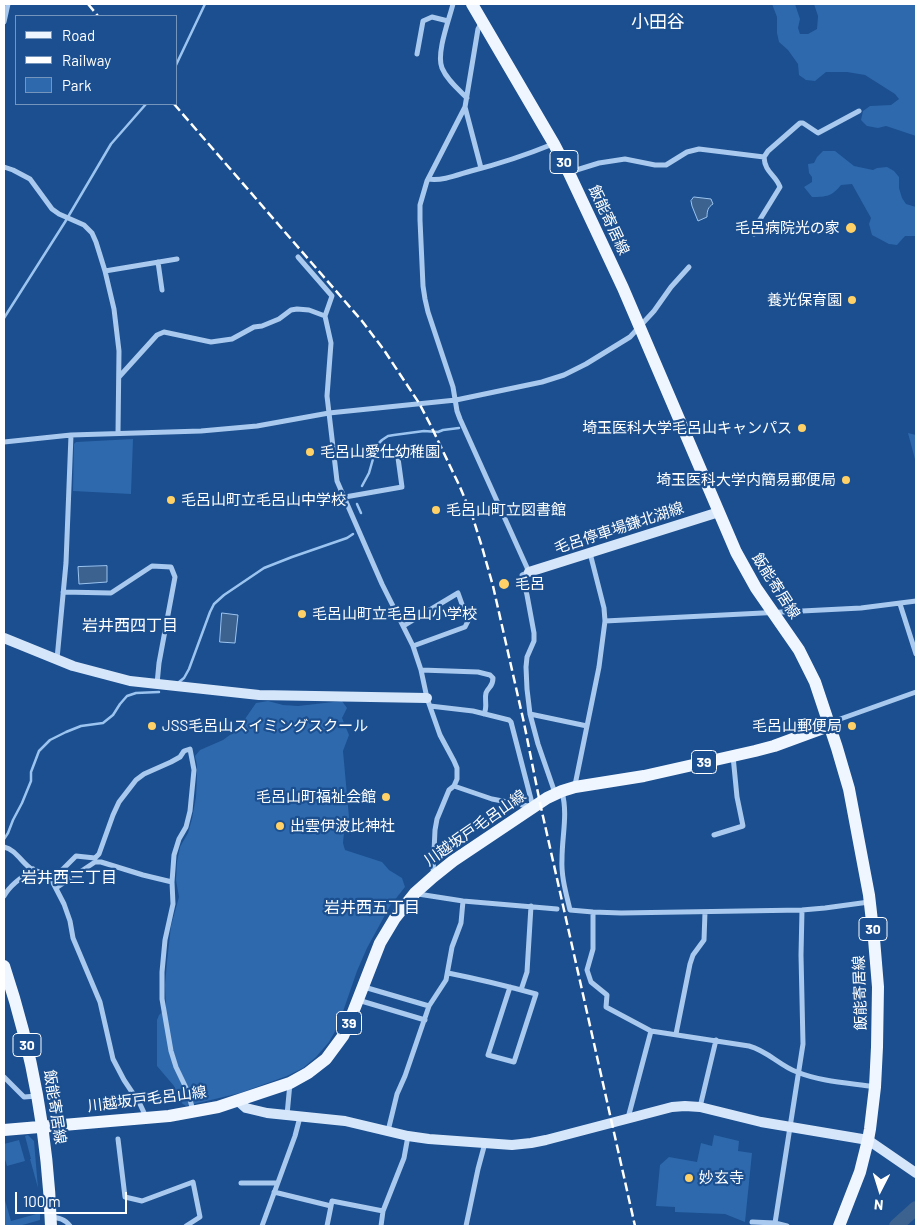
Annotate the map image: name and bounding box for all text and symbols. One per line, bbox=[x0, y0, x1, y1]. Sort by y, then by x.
district label: 小田谷 bbox=[631, 11, 685, 33]
legend bbox=[15, 15, 178, 105]
text: Road bbox=[62, 26, 95, 44]
text: Railway bbox=[62, 51, 111, 69]
text: Park bbox=[62, 76, 91, 94]
road number: 30 bbox=[550, 150, 578, 173]
street label: 飯能寄居線 bbox=[585, 182, 633, 258]
place label: 毛呂病院光の家 bbox=[735, 219, 840, 237]
marker: 毛呂病院光の家 bbox=[844, 221, 858, 235]
place label: 養光保育園 bbox=[767, 291, 842, 309]
marker: 養光保育園 bbox=[846, 294, 858, 306]
place label: 埼玉医科大学毛呂山キャンパス bbox=[582, 419, 792, 437]
marker: 埼玉医科大学毛呂山キャンパス bbox=[796, 422, 808, 434]
place label: 毛呂山愛仕幼稚園 bbox=[320, 443, 440, 461]
marker: 毛呂山愛仕幼稚園 bbox=[304, 446, 316, 458]
place label: 埼玉医科大学内簡易郵便局 bbox=[656, 471, 836, 489]
marker: 埼玉医科大学内簡易郵便局 bbox=[840, 474, 852, 486]
place label: 毛呂山町立毛呂山中学校 bbox=[181, 491, 346, 509]
marker: 毛呂山町立毛呂山中学校 bbox=[165, 494, 177, 506]
street label: 毛呂停車場鎌北湖線 bbox=[552, 499, 686, 557]
place label: 毛呂山町立図書館 bbox=[446, 501, 566, 519]
marker: 毛呂山町立図書館 bbox=[430, 504, 442, 516]
street label: 飯能寄居線 bbox=[748, 550, 804, 622]
place label: 毛呂 bbox=[515, 575, 545, 593]
marker: 毛呂 bbox=[497, 577, 511, 591]
place label: 毛呂山町立毛呂山小学校 bbox=[312, 605, 477, 623]
marker: 毛呂山町立毛呂山小学校 bbox=[296, 608, 308, 620]
district label: 岩井西四丁目 bbox=[82, 616, 178, 636]
place label: JSS毛呂山スイミングスクール bbox=[162, 717, 368, 735]
place label: 毛呂山郵便局 bbox=[752, 717, 842, 735]
marker: JSS毛呂山スイミングスクール bbox=[146, 720, 158, 732]
marker: 毛呂山郵便局 bbox=[846, 720, 858, 732]
road number: 39 bbox=[692, 750, 716, 774]
street label: 川越坂戸毛呂山線 bbox=[421, 786, 529, 870]
place label: 毛呂山町福祉会館 bbox=[256, 788, 376, 806]
marker: 毛呂山町福祉会館 bbox=[380, 791, 392, 803]
place label: 出雲伊波比神社 bbox=[290, 817, 395, 835]
marker: 出雲伊波比神社 bbox=[274, 820, 286, 832]
district label: 岩井西三丁目 bbox=[21, 868, 117, 888]
district label: 岩井西五丁目 bbox=[324, 898, 420, 918]
road number: 30 bbox=[859, 918, 887, 941]
street label: 飯能寄居線 bbox=[850, 955, 870, 1031]
road number: 39 bbox=[336, 1011, 362, 1034]
road number: 30 bbox=[13, 1034, 41, 1056]
street label: 飯能寄居線 bbox=[40, 1069, 70, 1145]
street label: 川越坂戸毛呂山線 bbox=[86, 1083, 208, 1115]
north arrow bbox=[855, 1165, 905, 1215]
place label: 妙玄寺 bbox=[699, 1169, 744, 1187]
marker: 妙玄寺 bbox=[683, 1172, 695, 1184]
scale bar bbox=[18, 1182, 130, 1214]
text: 100 m bbox=[23, 1192, 61, 1210]
text: N bbox=[873, 1197, 884, 1214]

